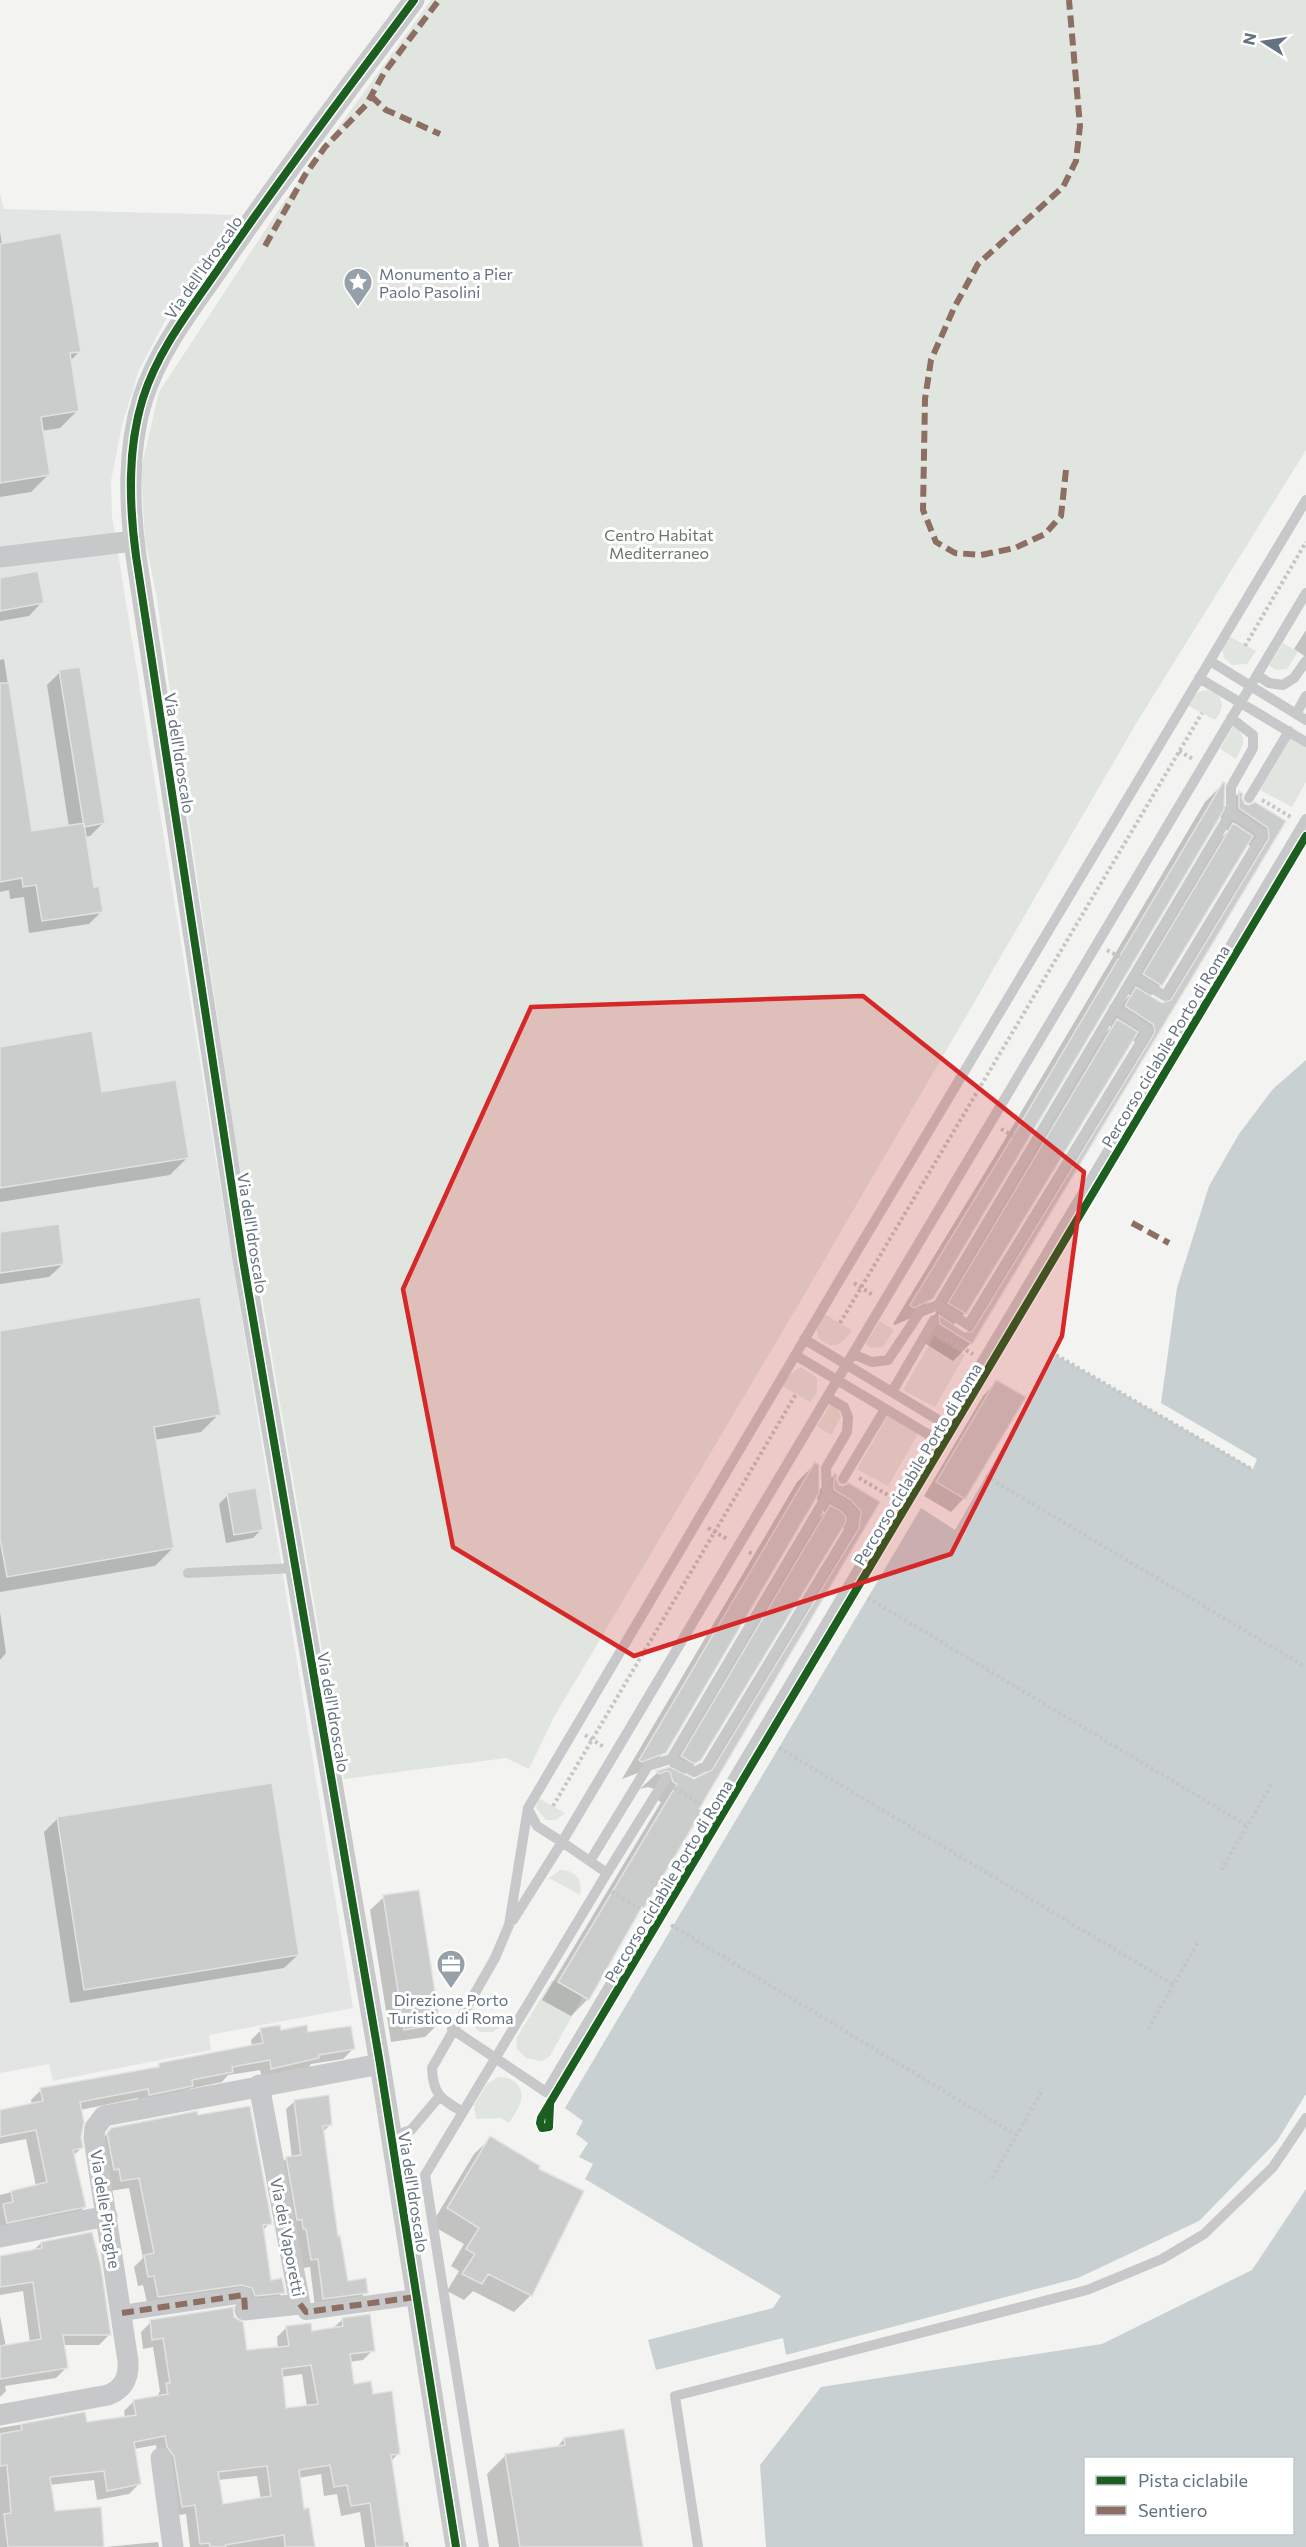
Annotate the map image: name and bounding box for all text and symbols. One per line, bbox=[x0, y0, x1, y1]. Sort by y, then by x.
north arrow bbox=[1234, 12, 1294, 72]
text: N bbox=[1238, 31, 1259, 47]
street label: Via dell'Idroscalo bbox=[160, 212, 246, 322]
place label: Monumento a Pier Paolo Pasolini bbox=[379, 264, 514, 301]
place icon: Monumento a Pier Paolo Pasolini bbox=[342, 266, 374, 308]
park label: Centro Habitat Mediterraneo bbox=[604, 525, 714, 562]
street label: Via dell'Idroscalo bbox=[161, 691, 199, 815]
street label: Percorso ciclabile Porto di Roma bbox=[1097, 941, 1233, 1151]
street label: Via dell'Idroscalo bbox=[234, 1171, 272, 1295]
street label: Percorso ciclabile Porto di Roma bbox=[849, 1359, 985, 1569]
street label: Via dell'Idroscalo bbox=[314, 1650, 354, 1774]
street label: Percorso ciclabile Porto di Roma bbox=[600, 1776, 736, 1986]
office icon: Direzione Porto Turistico di Roma bbox=[435, 1948, 467, 1990]
place label: Direzione Porto Turistico di Roma bbox=[388, 1990, 514, 2027]
street label: Via dell'Idroscalo bbox=[395, 2130, 433, 2254]
street label: Via delle Piroghe bbox=[87, 2148, 125, 2270]
street label: Via dei Vaporetti bbox=[267, 2176, 309, 2298]
legend bbox=[1084, 2457, 1294, 2535]
text: Pista ciclabile bbox=[1138, 2469, 1248, 2491]
text: Sentiero bbox=[1138, 2499, 1208, 2521]

